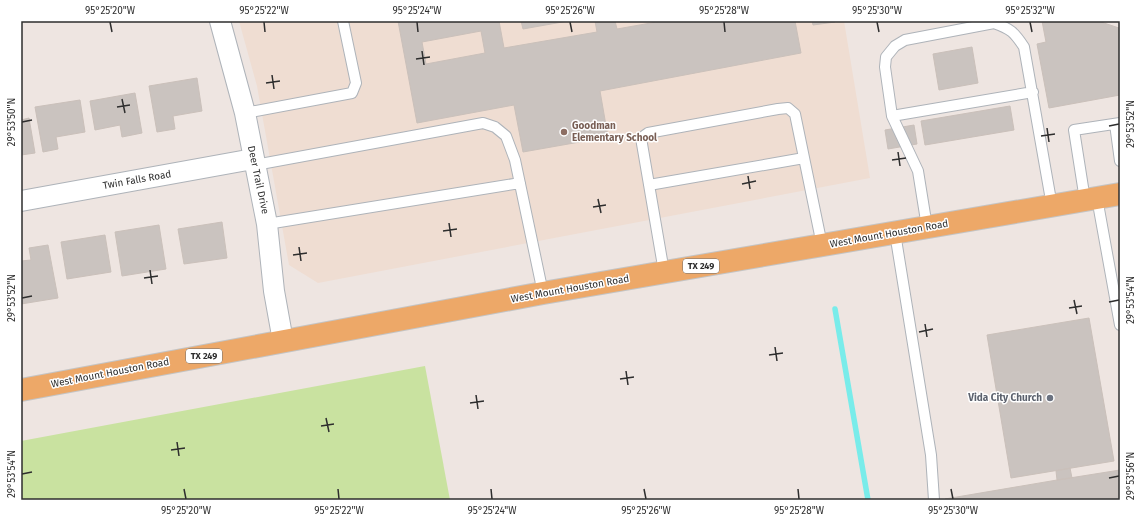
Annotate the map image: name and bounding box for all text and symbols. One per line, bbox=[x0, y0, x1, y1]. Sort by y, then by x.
text: 95°25'20"W bbox=[85, 5, 136, 17]
text: 95°25'22"W bbox=[239, 5, 289, 17]
text: 95°25'24"W bbox=[393, 5, 442, 17]
text: 95°25'26"W bbox=[545, 5, 596, 17]
text: 95°25'28"W bbox=[699, 5, 750, 17]
text: 95°25'30"W bbox=[852, 5, 903, 17]
text: 95°25'32"W bbox=[1005, 5, 1055, 17]
text: 29°53'50"N bbox=[6, 98, 18, 146]
text: 29°53'52"N bbox=[1125, 100, 1137, 148]
place label: Goodman Elementary School bbox=[572, 120, 657, 144]
marker: Goodman Elementary School bbox=[559, 127, 569, 137]
street label: Deer Trail Drive bbox=[245, 145, 271, 215]
street label: Twin Falls Road bbox=[102, 168, 172, 192]
street label: West Mount Houston Road bbox=[829, 218, 949, 250]
road number: TX 249 bbox=[683, 259, 719, 273]
street label: West Mount Houston Road bbox=[510, 273, 630, 305]
text: 29°53'52"N bbox=[6, 274, 18, 322]
text: 29°53'54"N bbox=[1125, 276, 1137, 324]
road number: TX 249 bbox=[186, 349, 222, 363]
street label: West Mount Houston Road bbox=[50, 356, 170, 390]
place label: Vida City Church bbox=[967, 392, 1042, 404]
marker: Vida City Church bbox=[1045, 393, 1055, 403]
text: 29°53'54"N bbox=[6, 450, 18, 498]
text: 29°53'56"N bbox=[1125, 452, 1137, 500]
text: 95°25'20"W bbox=[161, 505, 212, 517]
text: 95°25'22"W bbox=[314, 505, 364, 517]
text: 95°25'24"W bbox=[468, 505, 517, 517]
text: 95°25'26"W bbox=[621, 505, 672, 517]
text: 95°25'28"W bbox=[774, 505, 825, 517]
text: 95°25'30"W bbox=[928, 505, 979, 517]

